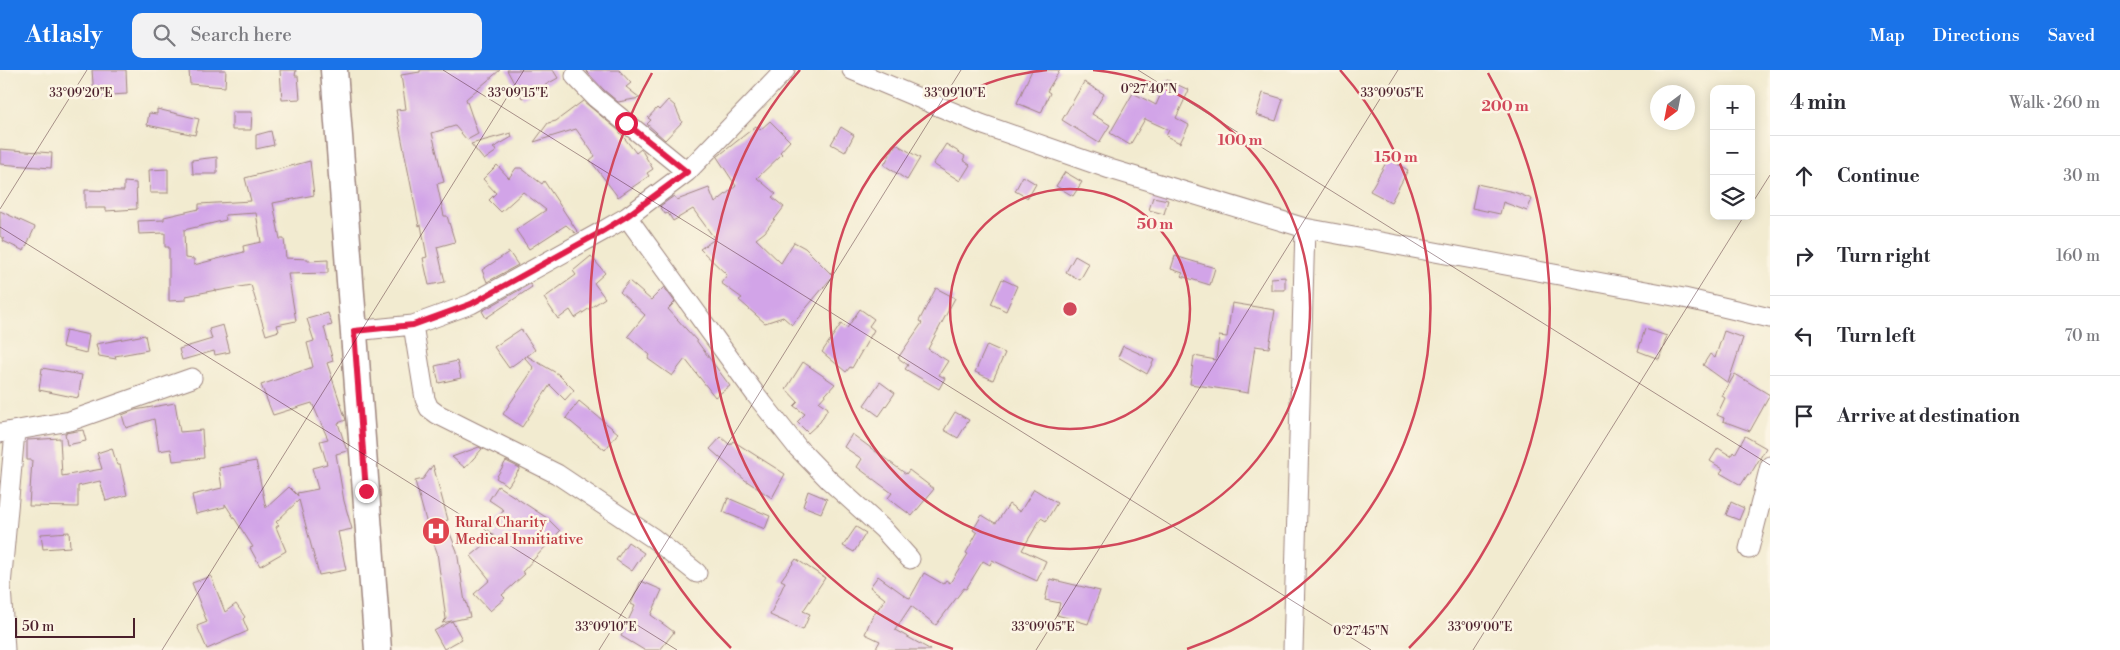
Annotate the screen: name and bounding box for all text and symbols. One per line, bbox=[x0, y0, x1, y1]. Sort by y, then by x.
search box bbox=[132, 13, 482, 58]
text: Atlasly bbox=[25, 20, 102, 50]
icon: search bbox=[150, 21, 178, 49]
text: Search here bbox=[190, 23, 292, 47]
text: Map bbox=[1869, 24, 1905, 47]
text: Directions bbox=[1933, 24, 2020, 47]
text: Saved bbox=[2048, 24, 2095, 47]
text: 0°27'40"N bbox=[1121, 82, 1177, 97]
north arrow bbox=[1650, 85, 1695, 130]
map controls bbox=[1710, 85, 1755, 220]
button: + bbox=[1710, 85, 1755, 130]
text: 33°09'20"E bbox=[49, 86, 113, 101]
text: 33°09'15"E bbox=[488, 86, 548, 101]
text: 33°09'10"E bbox=[924, 86, 986, 101]
text: 33°09'05"E bbox=[1360, 86, 1424, 101]
text: 4 min bbox=[1790, 90, 1846, 116]
text: Walk · 260 m bbox=[2009, 93, 2100, 113]
text: 200 m bbox=[1481, 97, 1529, 116]
route start bbox=[615, 112, 638, 135]
button: − bbox=[1710, 130, 1755, 175]
text: 100 m bbox=[1218, 131, 1263, 150]
text: 150 m bbox=[1374, 148, 1418, 167]
icon: ahead bbox=[1790, 162, 1818, 190]
text: Continue bbox=[1837, 164, 1920, 188]
text: 30 m bbox=[2063, 166, 2100, 186]
button: layers bbox=[1710, 175, 1755, 220]
text: 50 m bbox=[1137, 215, 1173, 234]
icon: right bbox=[1790, 242, 1818, 270]
text: Turn right bbox=[1837, 244, 1930, 268]
text: 160 m bbox=[2056, 246, 2100, 266]
centre of rings bbox=[1061, 300, 1079, 318]
icon: left bbox=[1790, 322, 1818, 350]
text: Turn left bbox=[1837, 324, 1916, 348]
text: 70 m bbox=[2064, 326, 2100, 346]
icon: arrive bbox=[1790, 402, 1818, 430]
text: Arrive at destination bbox=[1837, 404, 2020, 428]
route end bbox=[355, 480, 378, 503]
place label: Rural Charity Medical Innitiative bbox=[455, 513, 583, 549]
hospital icon: Rural Charity Medical Innitiative bbox=[421, 516, 451, 546]
scale bar bbox=[15, 615, 135, 638]
text: 50 m bbox=[22, 618, 54, 636]
text: 33°09'10"E bbox=[575, 620, 637, 635]
text: 33°09'05"E bbox=[1011, 620, 1075, 635]
text: 33°09'00"E bbox=[1448, 620, 1512, 635]
text: 0°27'45"N bbox=[1333, 624, 1389, 639]

